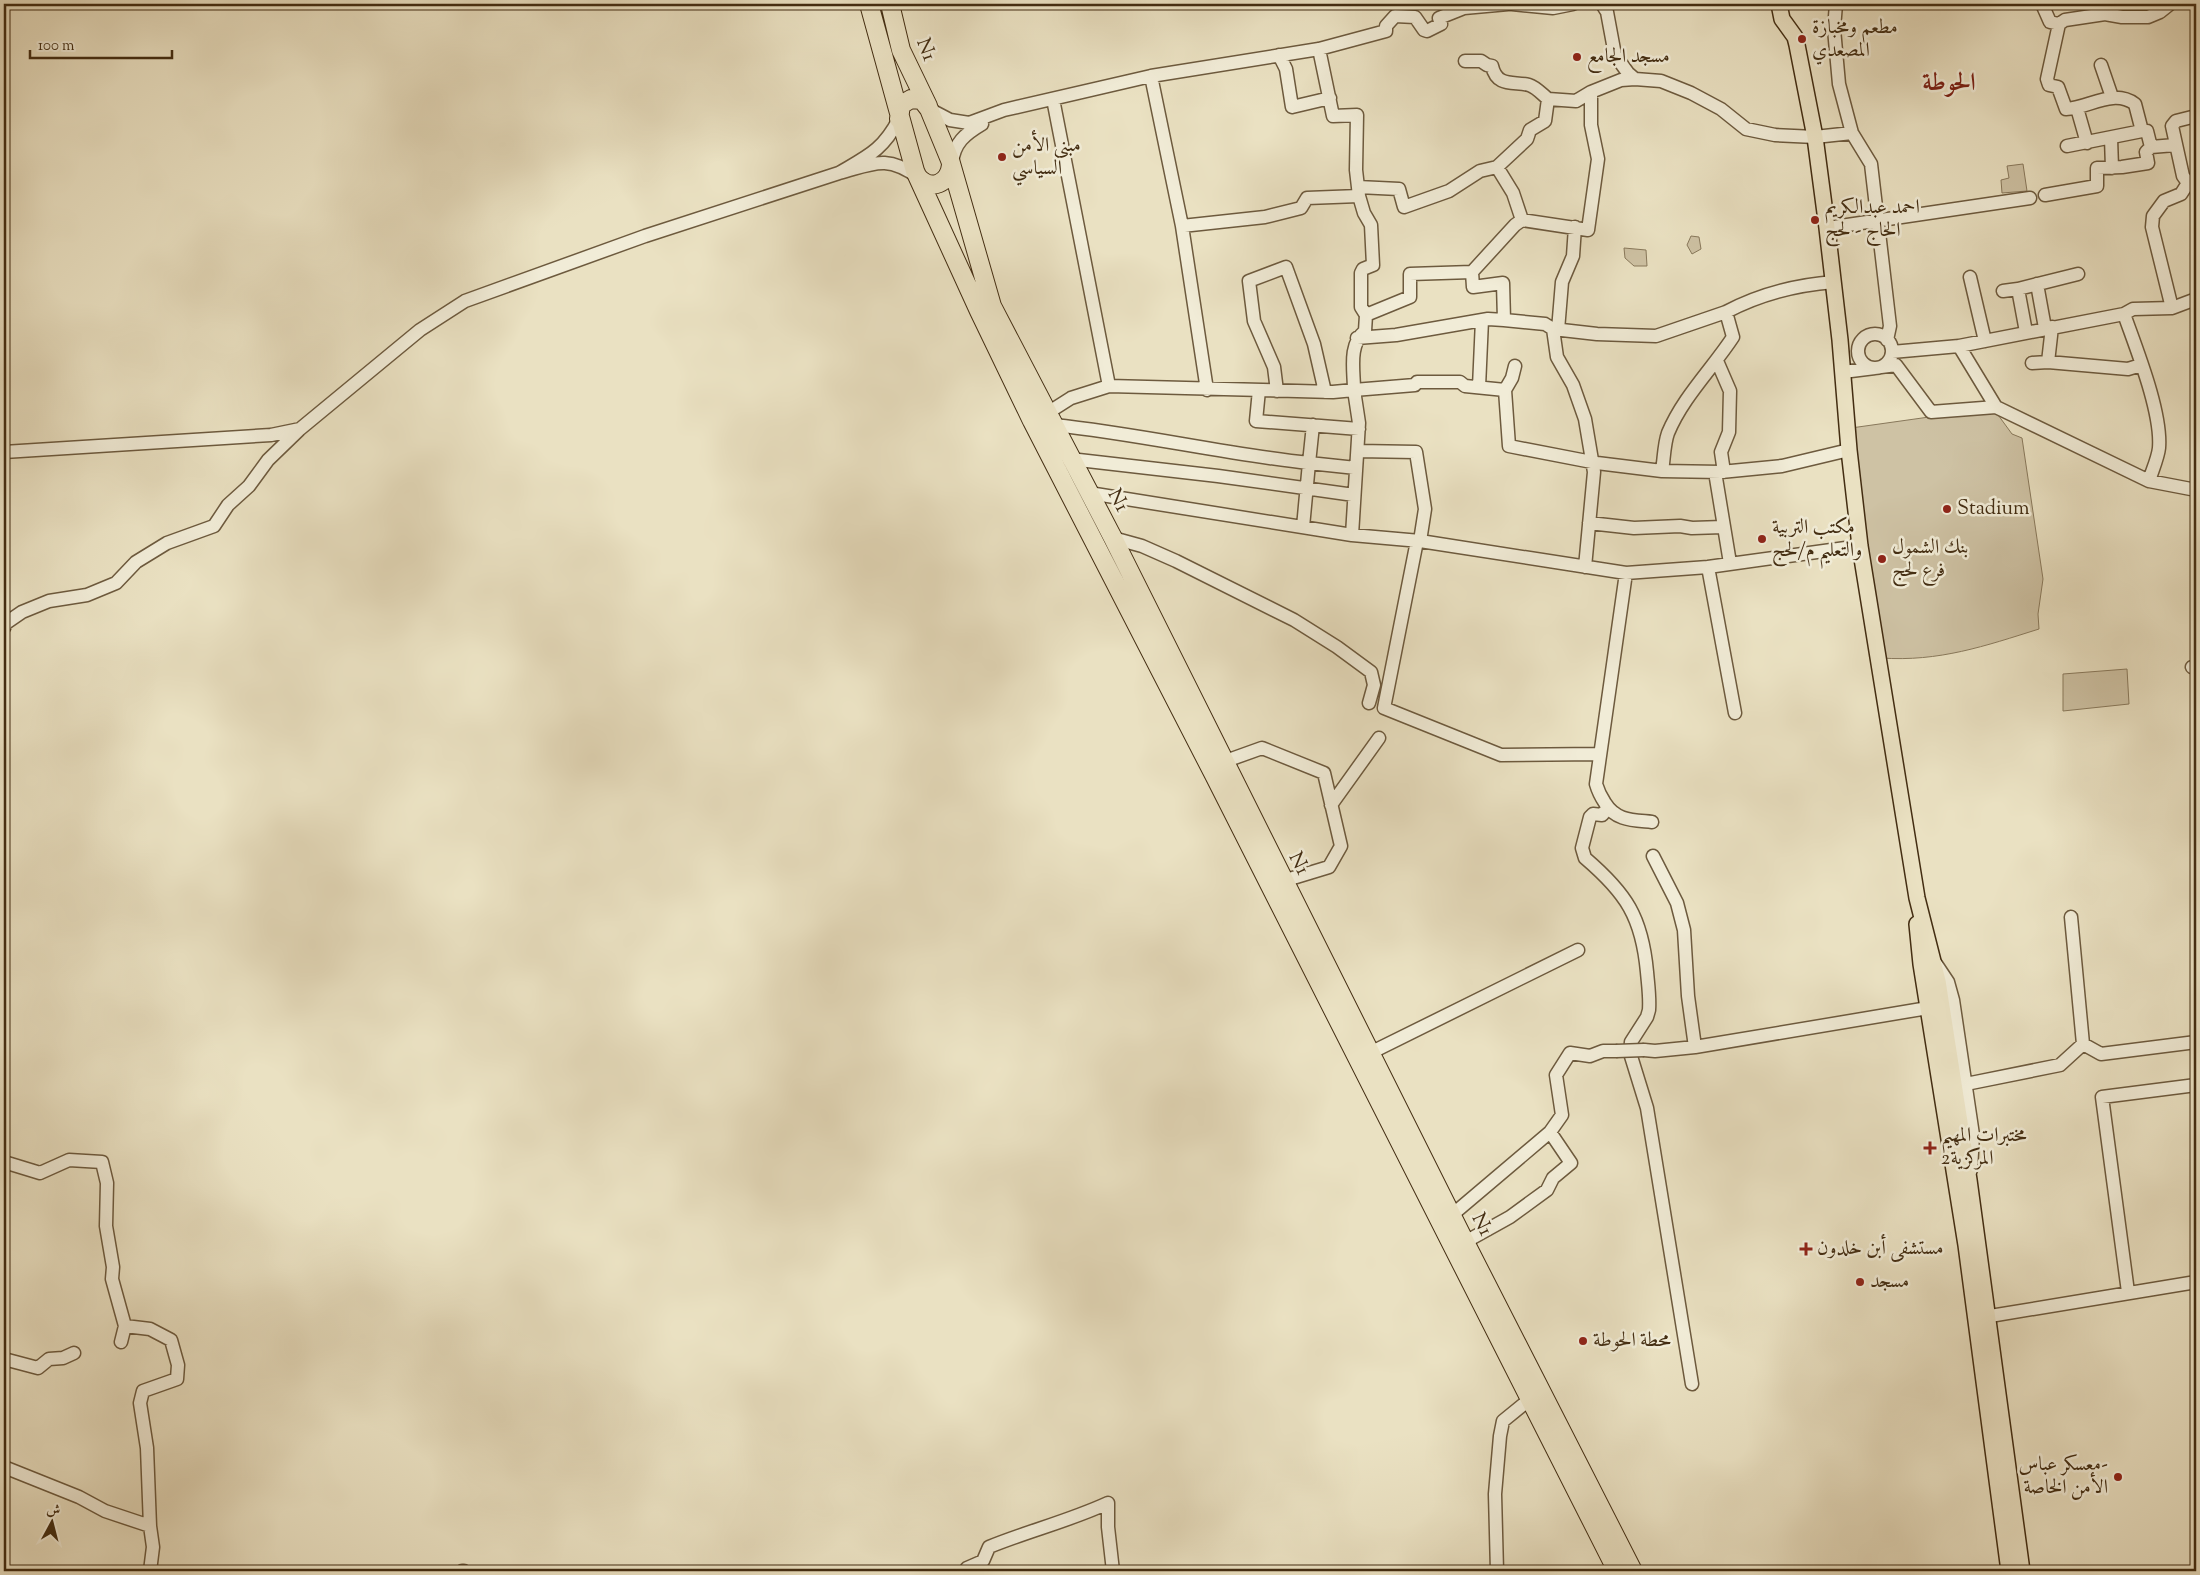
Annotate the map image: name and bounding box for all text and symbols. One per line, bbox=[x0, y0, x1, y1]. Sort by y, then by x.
place label: مطعم ومخبازة المصعدي bbox=[1812, 14, 1898, 66]
scale bar bbox=[30, 28, 172, 60]
marker: مطعم ومخبازة المصعدي bbox=[1796, 33, 1808, 45]
street label: N1 bbox=[907, 34, 943, 66]
text: 100 m bbox=[38, 36, 75, 57]
place label: مسجد الجامع bbox=[1587, 43, 1670, 73]
marker: مسجد الجامع bbox=[1571, 51, 1583, 63]
district label: الحوطة bbox=[1922, 66, 1976, 102]
place label: مبنى الأمن السياسي bbox=[1012, 129, 1081, 186]
marker: مبنى الأمن السياسي bbox=[996, 151, 1008, 163]
place label: احمد عبدالكريم الحاج - لحج bbox=[1825, 194, 1920, 247]
marker: احمد عبدالكريم الحاج - لحج bbox=[1809, 214, 1821, 226]
street label: N1 bbox=[1099, 484, 1135, 518]
place label: Stadium bbox=[1957, 495, 2030, 524]
marker: Stadium bbox=[1941, 503, 1953, 515]
place label: مكتب التربية والتعليم م/لحج bbox=[1772, 514, 1862, 569]
marker: مكتب التربية والتعليم م/لحج bbox=[1756, 533, 1768, 545]
place label: بنك الشمول فرع لحج bbox=[1892, 534, 1968, 587]
marker: بنك الشمول فرع لحج bbox=[1876, 553, 1888, 565]
street label: N1 bbox=[1280, 847, 1316, 881]
place label: مختبرات المهيم المركزية2 bbox=[1941, 1122, 2027, 1174]
marker: مختبرات المهيم المركزية2 bbox=[1923, 1141, 1937, 1155]
street label: N1 bbox=[1463, 1208, 1499, 1242]
place label: مستشفى أبن خلدون bbox=[1817, 1233, 1944, 1264]
marker: مستشفى أبن خلدون bbox=[1799, 1242, 1813, 1256]
place label: مسجد bbox=[1870, 1268, 1909, 1297]
marker: مسجد bbox=[1854, 1276, 1866, 1288]
place label: محطة الحوطة bbox=[1593, 1327, 1671, 1356]
marker: محطة الحوطة bbox=[1577, 1335, 1589, 1347]
place label: معسكر عباس- الأمن الخاصة bbox=[2018, 1451, 2108, 1503]
marker: معسكر عباس- الأمن الخاصة bbox=[2112, 1471, 2124, 1483]
north arrow bbox=[28, 1498, 78, 1548]
text: ش bbox=[45, 1500, 62, 1522]

